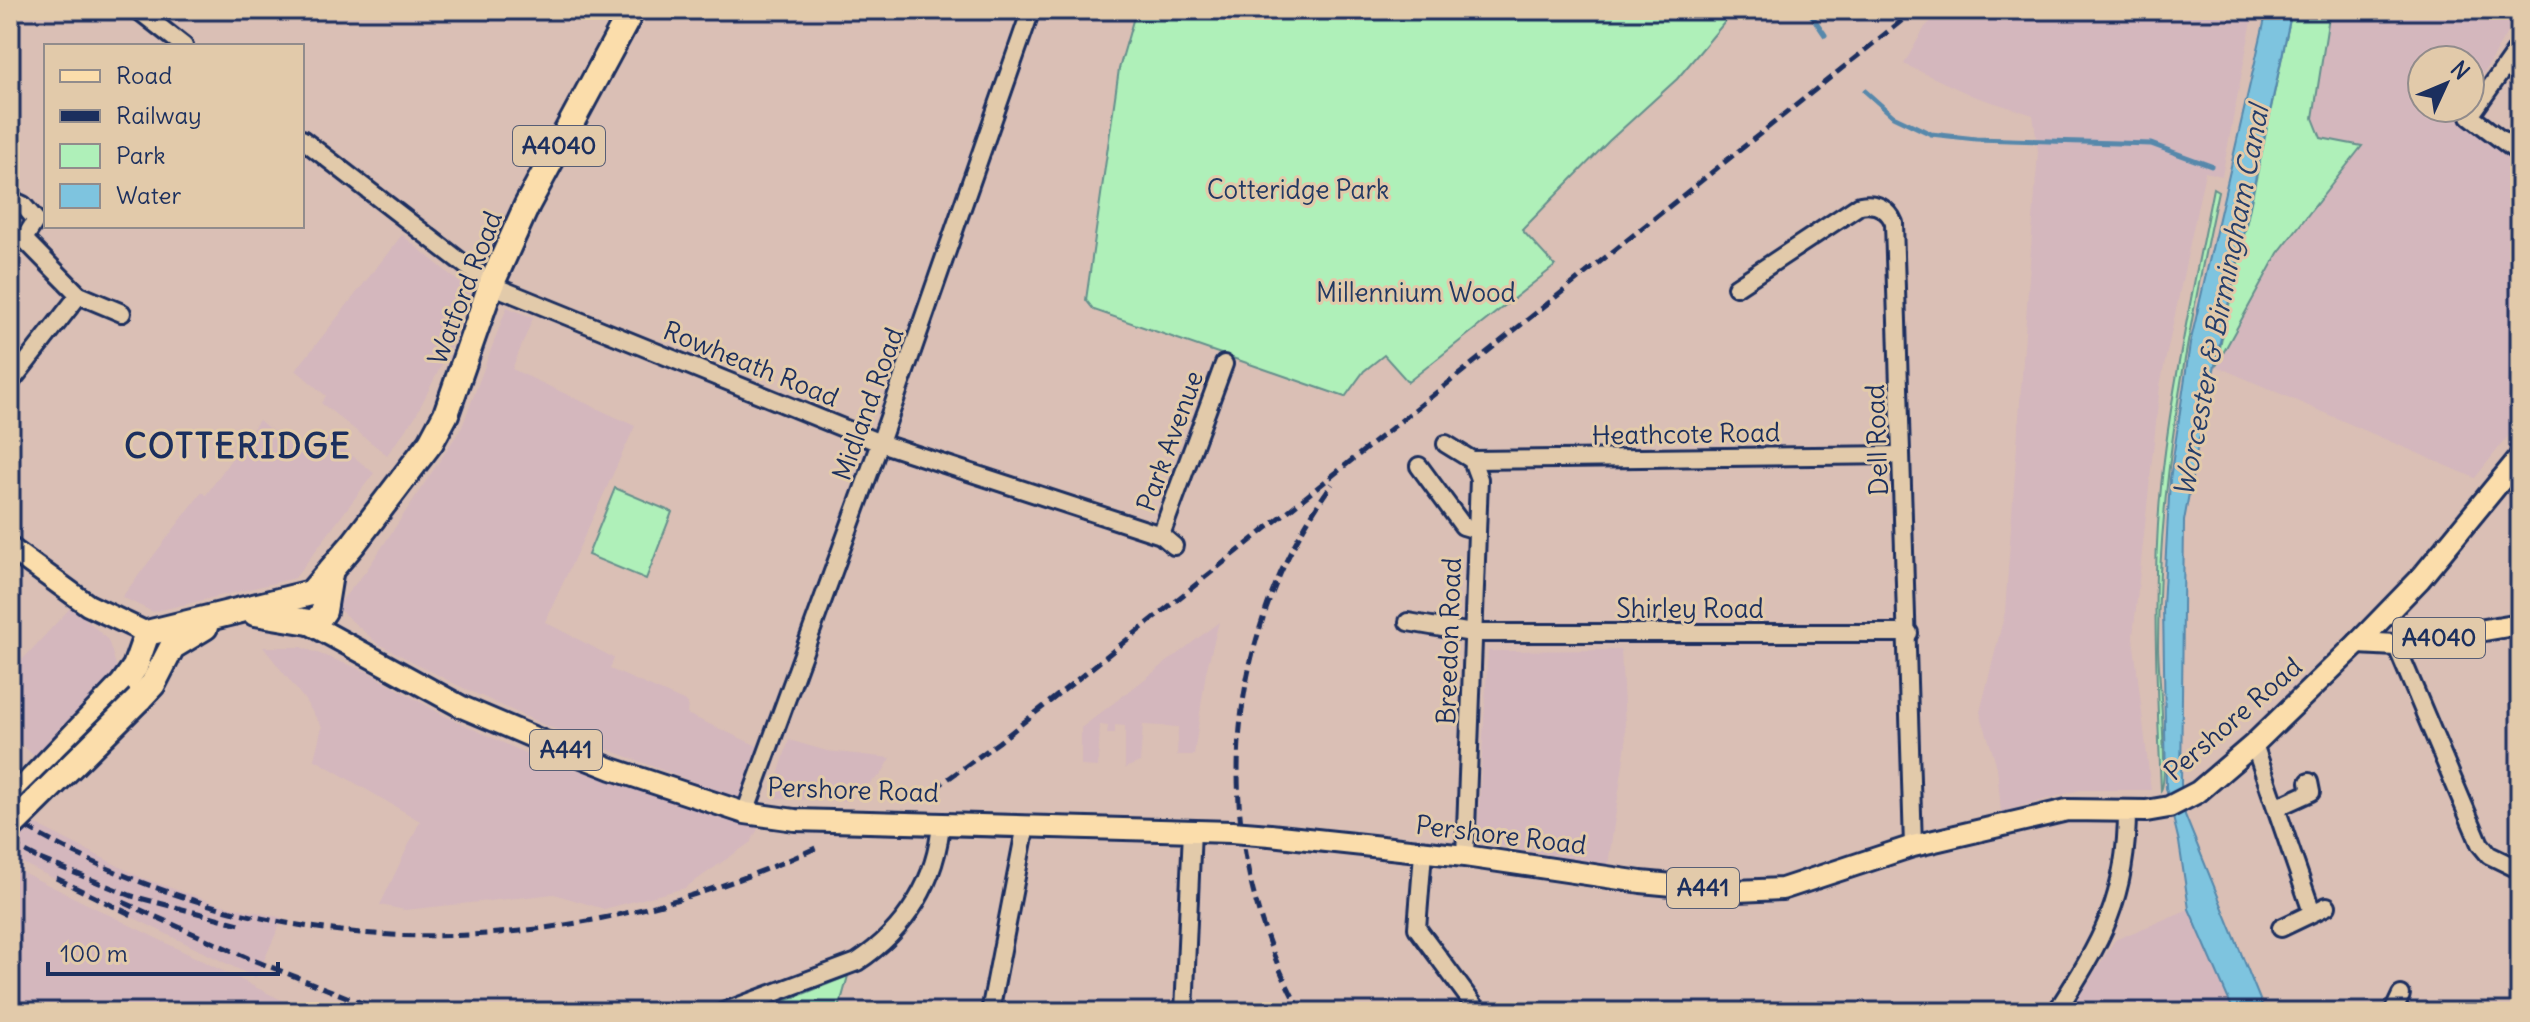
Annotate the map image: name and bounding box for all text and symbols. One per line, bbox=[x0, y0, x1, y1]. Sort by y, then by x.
legend bbox=[44, 44, 304, 228]
north arrow bbox=[2406, 44, 2486, 124]
text: N bbox=[2445, 55, 2476, 85]
text: Road bbox=[116, 60, 172, 90]
water label: Worcester & Birmingham Canal bbox=[2165, 99, 2277, 500]
text: Railway bbox=[116, 100, 202, 130]
road number: A4040 bbox=[513, 126, 605, 166]
text: Park bbox=[116, 140, 166, 170]
park label: Cotteridge Park bbox=[1207, 173, 1389, 206]
text: Water bbox=[116, 180, 181, 210]
street label: Watford Road bbox=[420, 206, 509, 369]
park label: Millennium Wood bbox=[1316, 276, 1516, 309]
street label: Rowheath Road bbox=[659, 313, 844, 414]
street label: Midland Road bbox=[825, 323, 910, 485]
street label: Park Avenue bbox=[1129, 366, 1210, 516]
street label: Dell Road bbox=[1858, 384, 1895, 496]
street label: Heathcote Road bbox=[1592, 415, 1780, 452]
district label: COTTERIDGE bbox=[124, 424, 352, 467]
street label: Breedon Road bbox=[1429, 557, 1468, 725]
street label: Shirley Road bbox=[1616, 592, 1764, 625]
road number: A4040 bbox=[2393, 618, 2485, 658]
street label: Pershore Road bbox=[2157, 650, 2308, 787]
road number: A441 bbox=[530, 730, 602, 770]
street label: Pershore Road bbox=[767, 770, 939, 809]
street label: Pershore Road bbox=[1414, 808, 1588, 861]
road number: A441 bbox=[1667, 868, 1739, 908]
scale bar bbox=[48, 926, 278, 976]
text: 100 m bbox=[60, 938, 128, 968]

